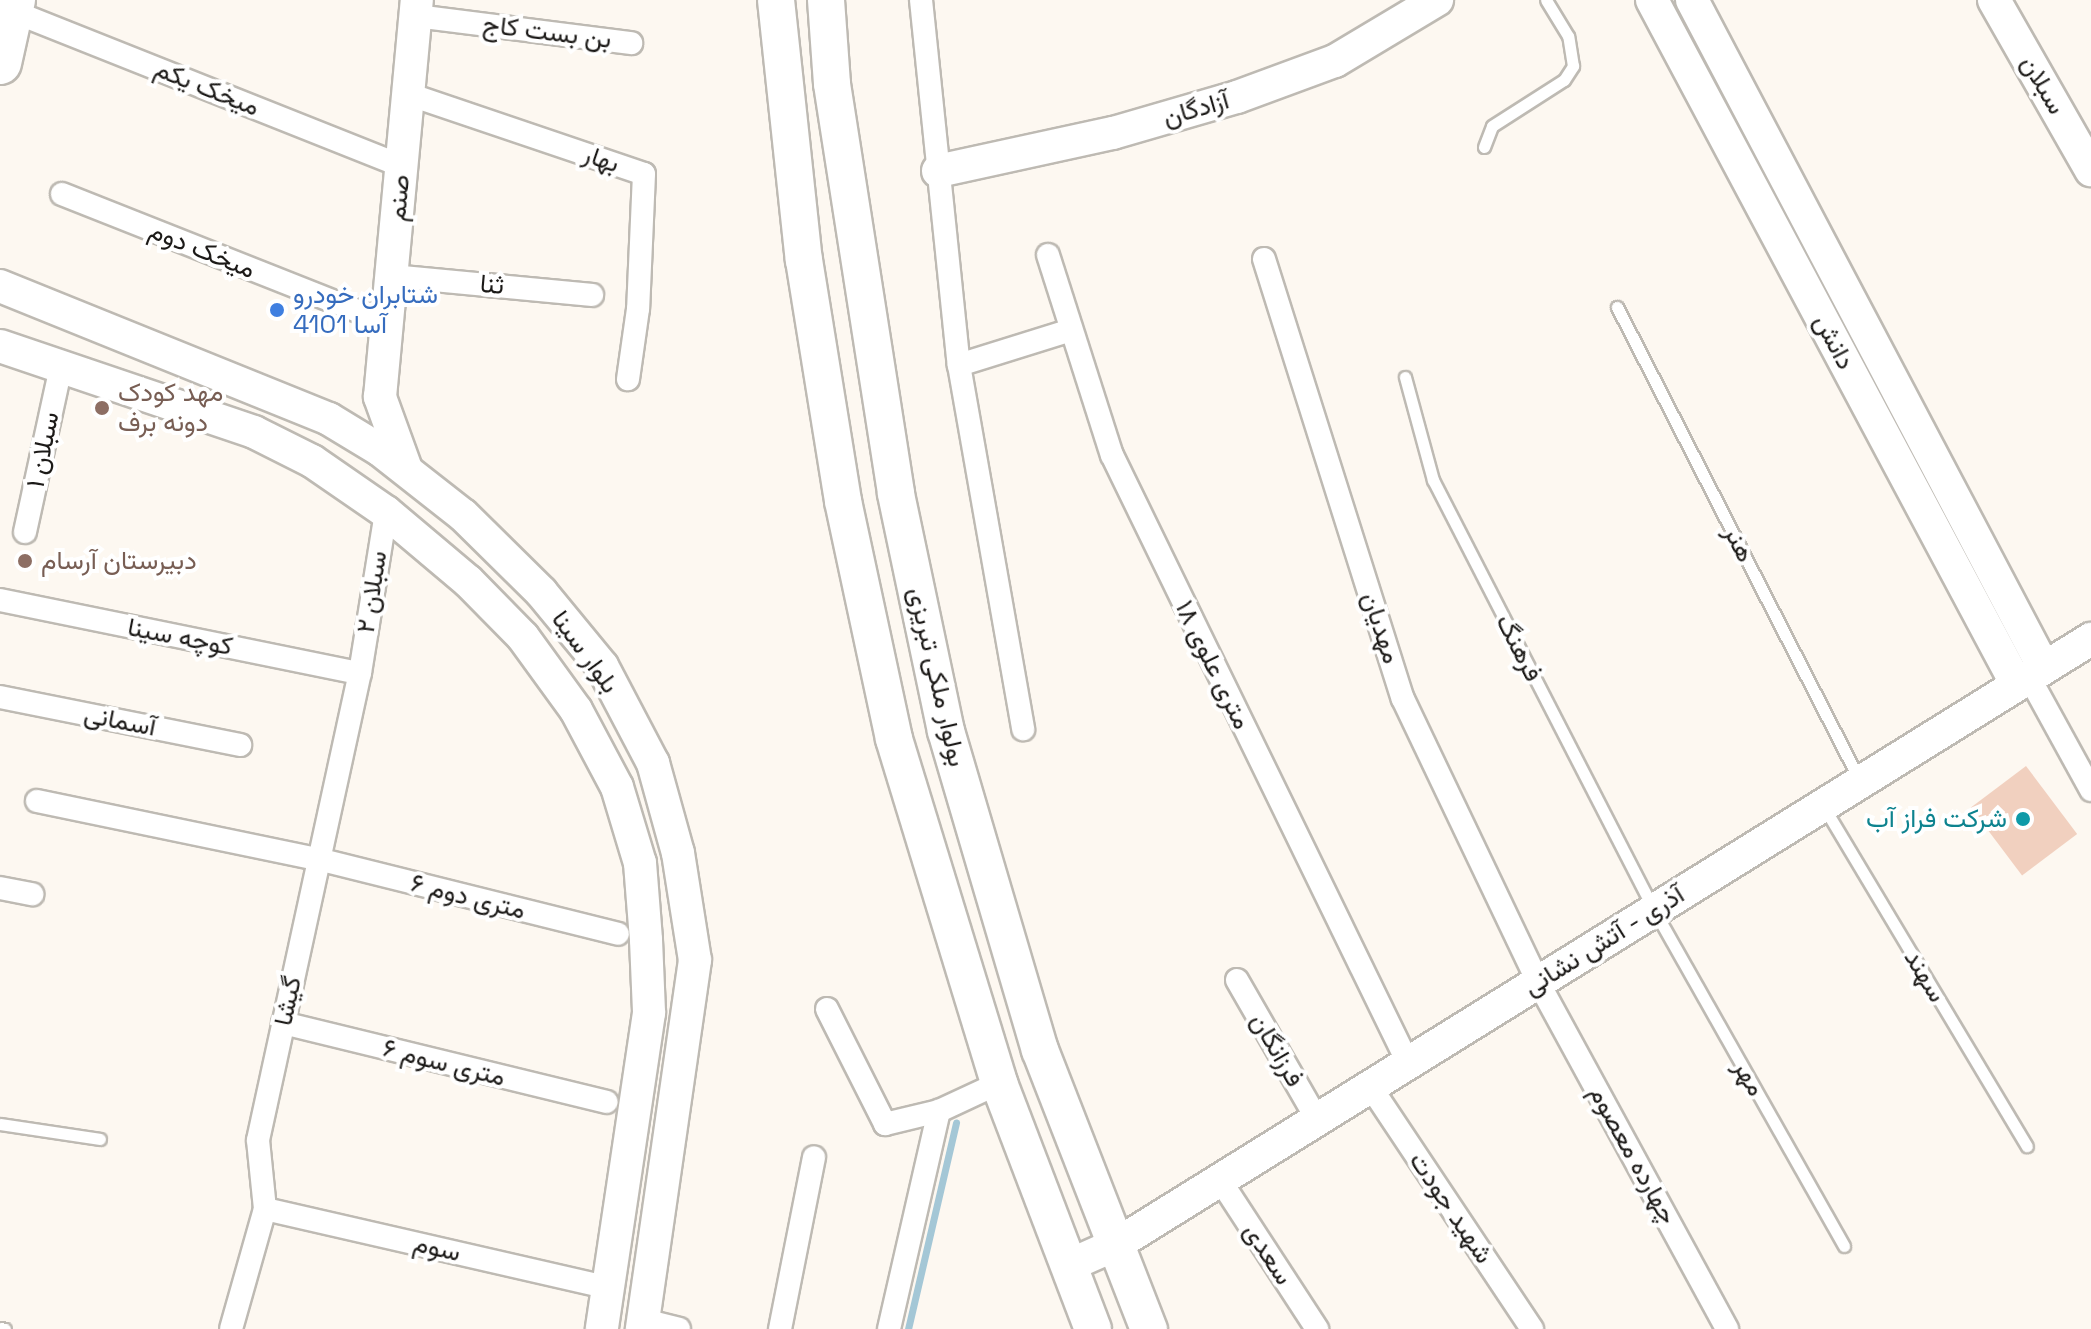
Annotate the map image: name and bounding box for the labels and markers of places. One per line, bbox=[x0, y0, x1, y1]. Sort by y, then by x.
place label: شتابران خودرو 4101 آسا bbox=[293, 279, 438, 340]
marker: شتابران خودرو 4101 آسا bbox=[268, 301, 286, 319]
place label: مهد کودک دونه برف bbox=[118, 377, 223, 438]
marker: مهد کودک دونه برف bbox=[93, 399, 111, 417]
place label: دبیرستان آرسام bbox=[41, 545, 197, 577]
marker: دبیرستان آرسام bbox=[16, 552, 34, 570]
place label: شرکت فراز آب bbox=[1866, 803, 2007, 835]
marker: شرکت فراز آب bbox=[2014, 810, 2032, 828]

